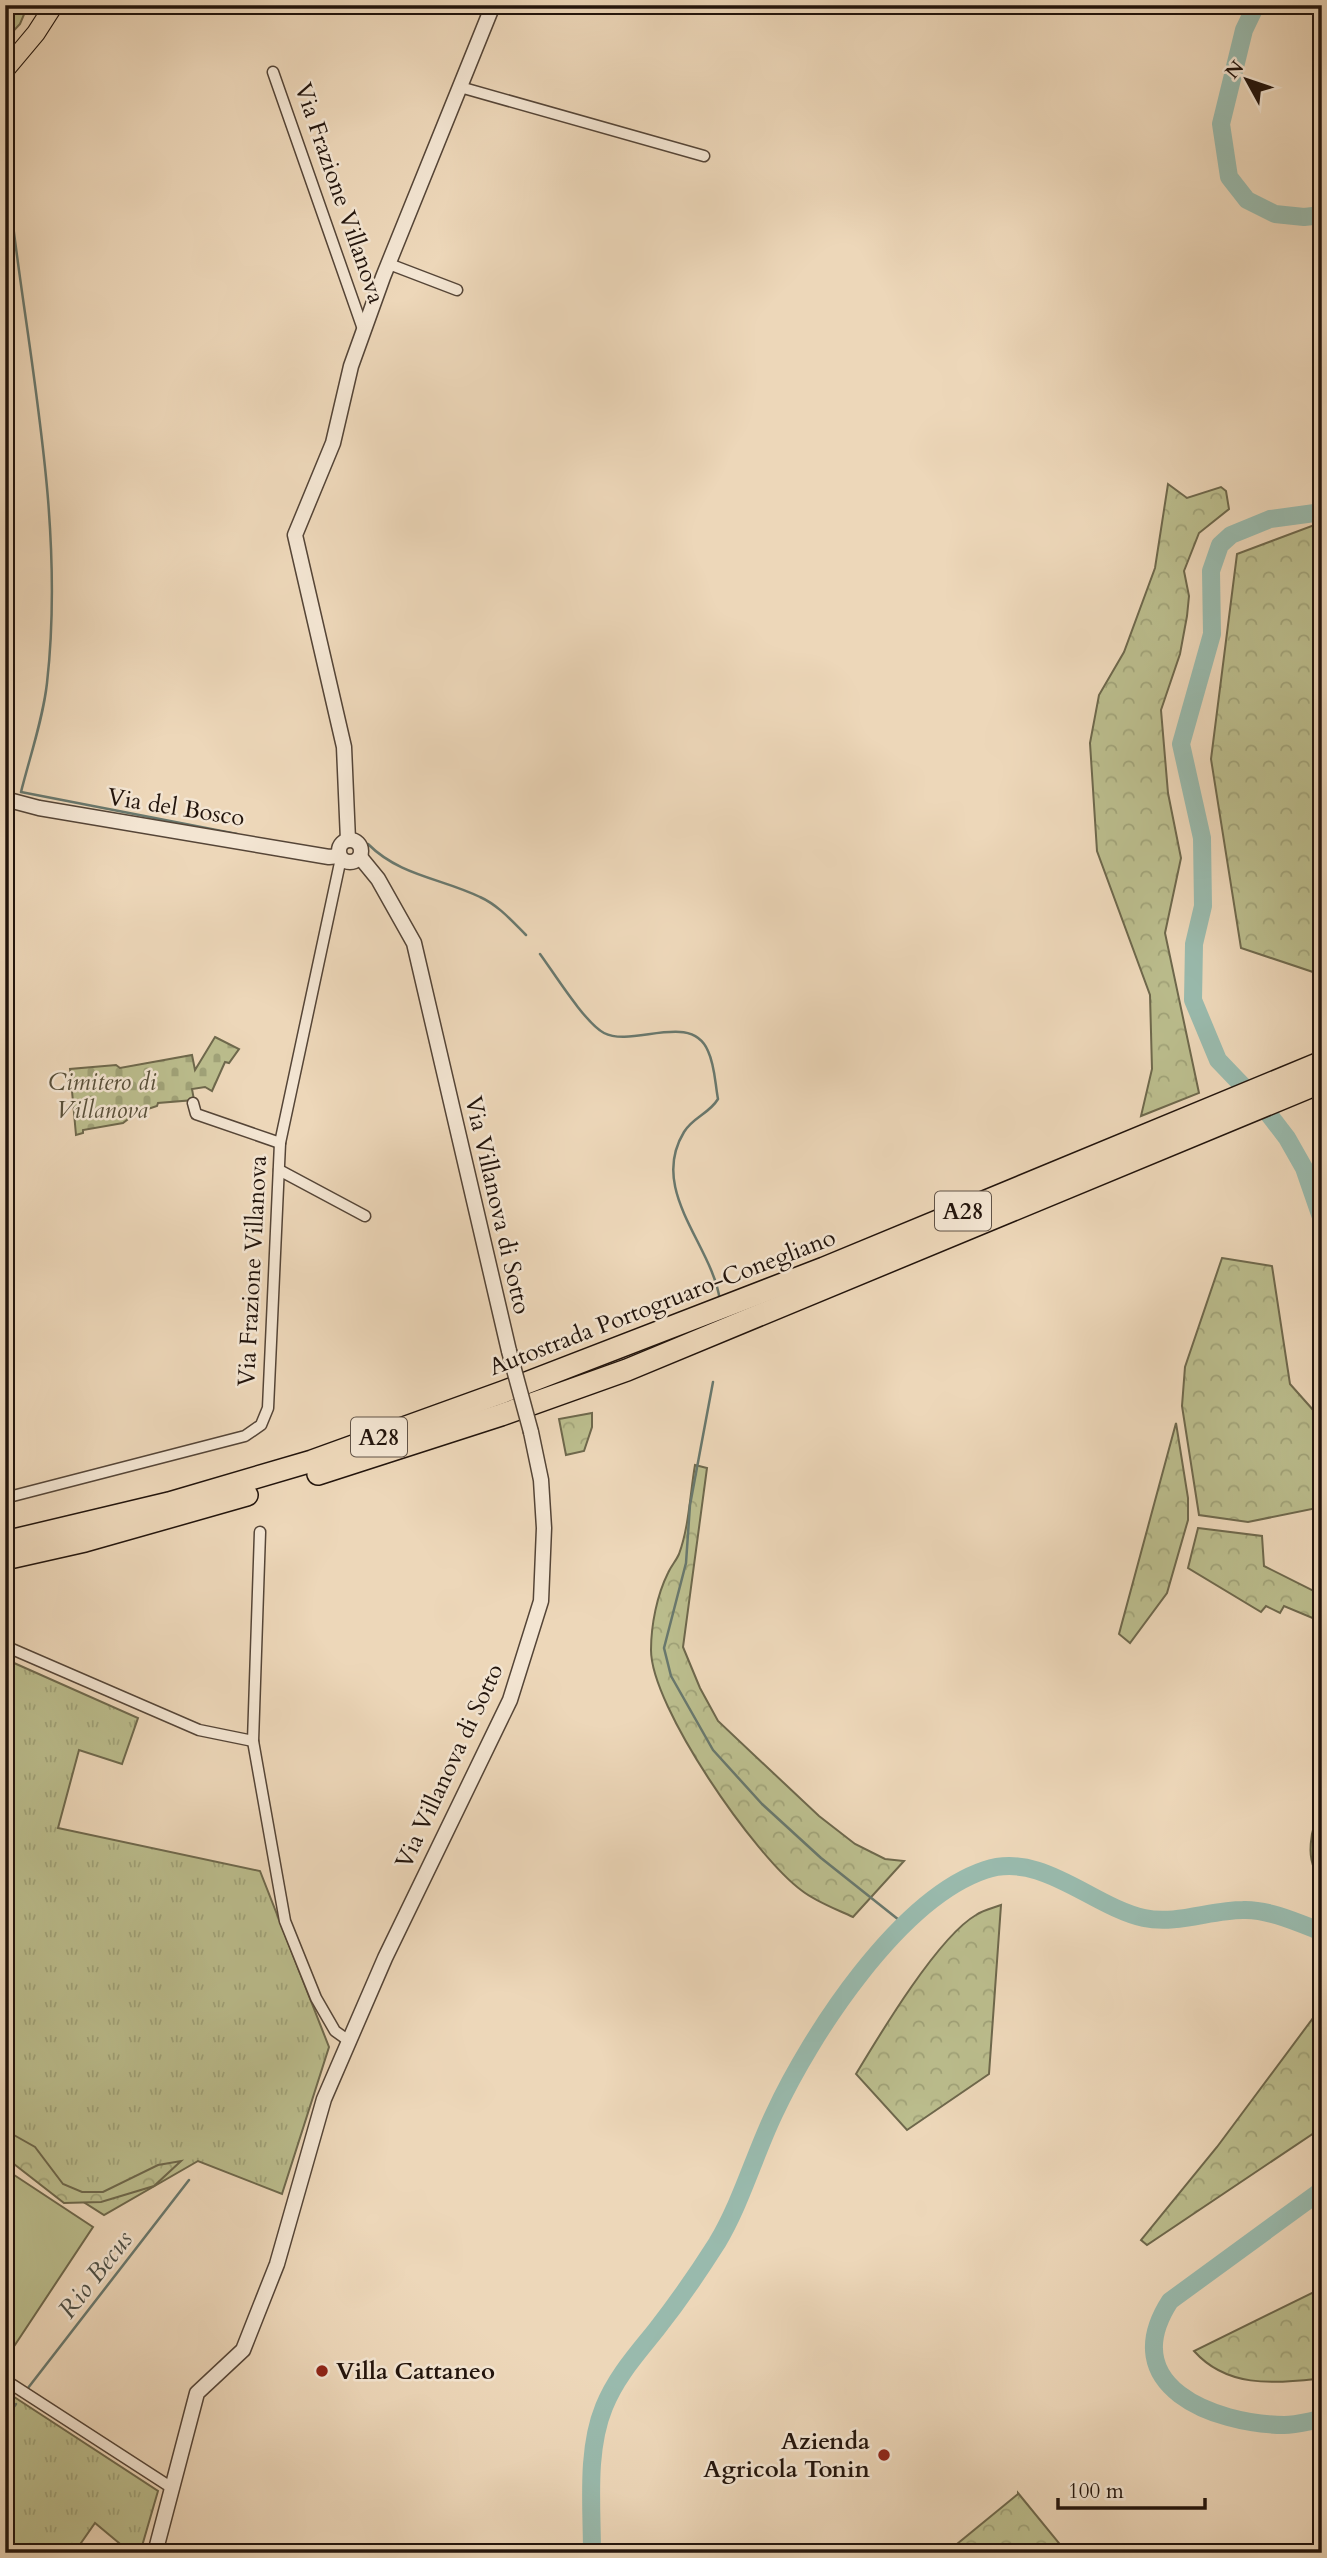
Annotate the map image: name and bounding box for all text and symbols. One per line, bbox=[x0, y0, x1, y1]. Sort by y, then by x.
north arrow bbox=[1212, 46, 1282, 116]
text: N bbox=[1219, 55, 1250, 84]
street label: Via Frazione Villanova bbox=[286, 78, 393, 309]
street label: Via del Bosco bbox=[105, 780, 247, 835]
park label: Cimitero di Villanova bbox=[48, 1066, 157, 1127]
street label: Via Villanova di Sotto bbox=[456, 1093, 539, 1317]
street label: Via Frazione Villanova bbox=[230, 1154, 275, 1387]
road number: A28 bbox=[935, 1192, 991, 1230]
street label: Autostrada Portogruaro-Conegliano bbox=[484, 1221, 840, 1384]
road number: A28 bbox=[351, 1418, 407, 1456]
street label: Via Villanova di Sotto bbox=[387, 1658, 512, 1874]
water label: Rio Becus bbox=[50, 2223, 141, 2326]
place label: Villa Cattaneo bbox=[336, 2355, 495, 2388]
marker: Villa Cattaneo bbox=[314, 2363, 330, 2379]
place label: Azienda Agricola Tonin bbox=[703, 2425, 871, 2486]
marker: Azienda Agricola Tonin bbox=[876, 2447, 892, 2463]
scale bar bbox=[1058, 2467, 1204, 2511]
text: 100 m bbox=[1068, 2477, 1124, 2506]

